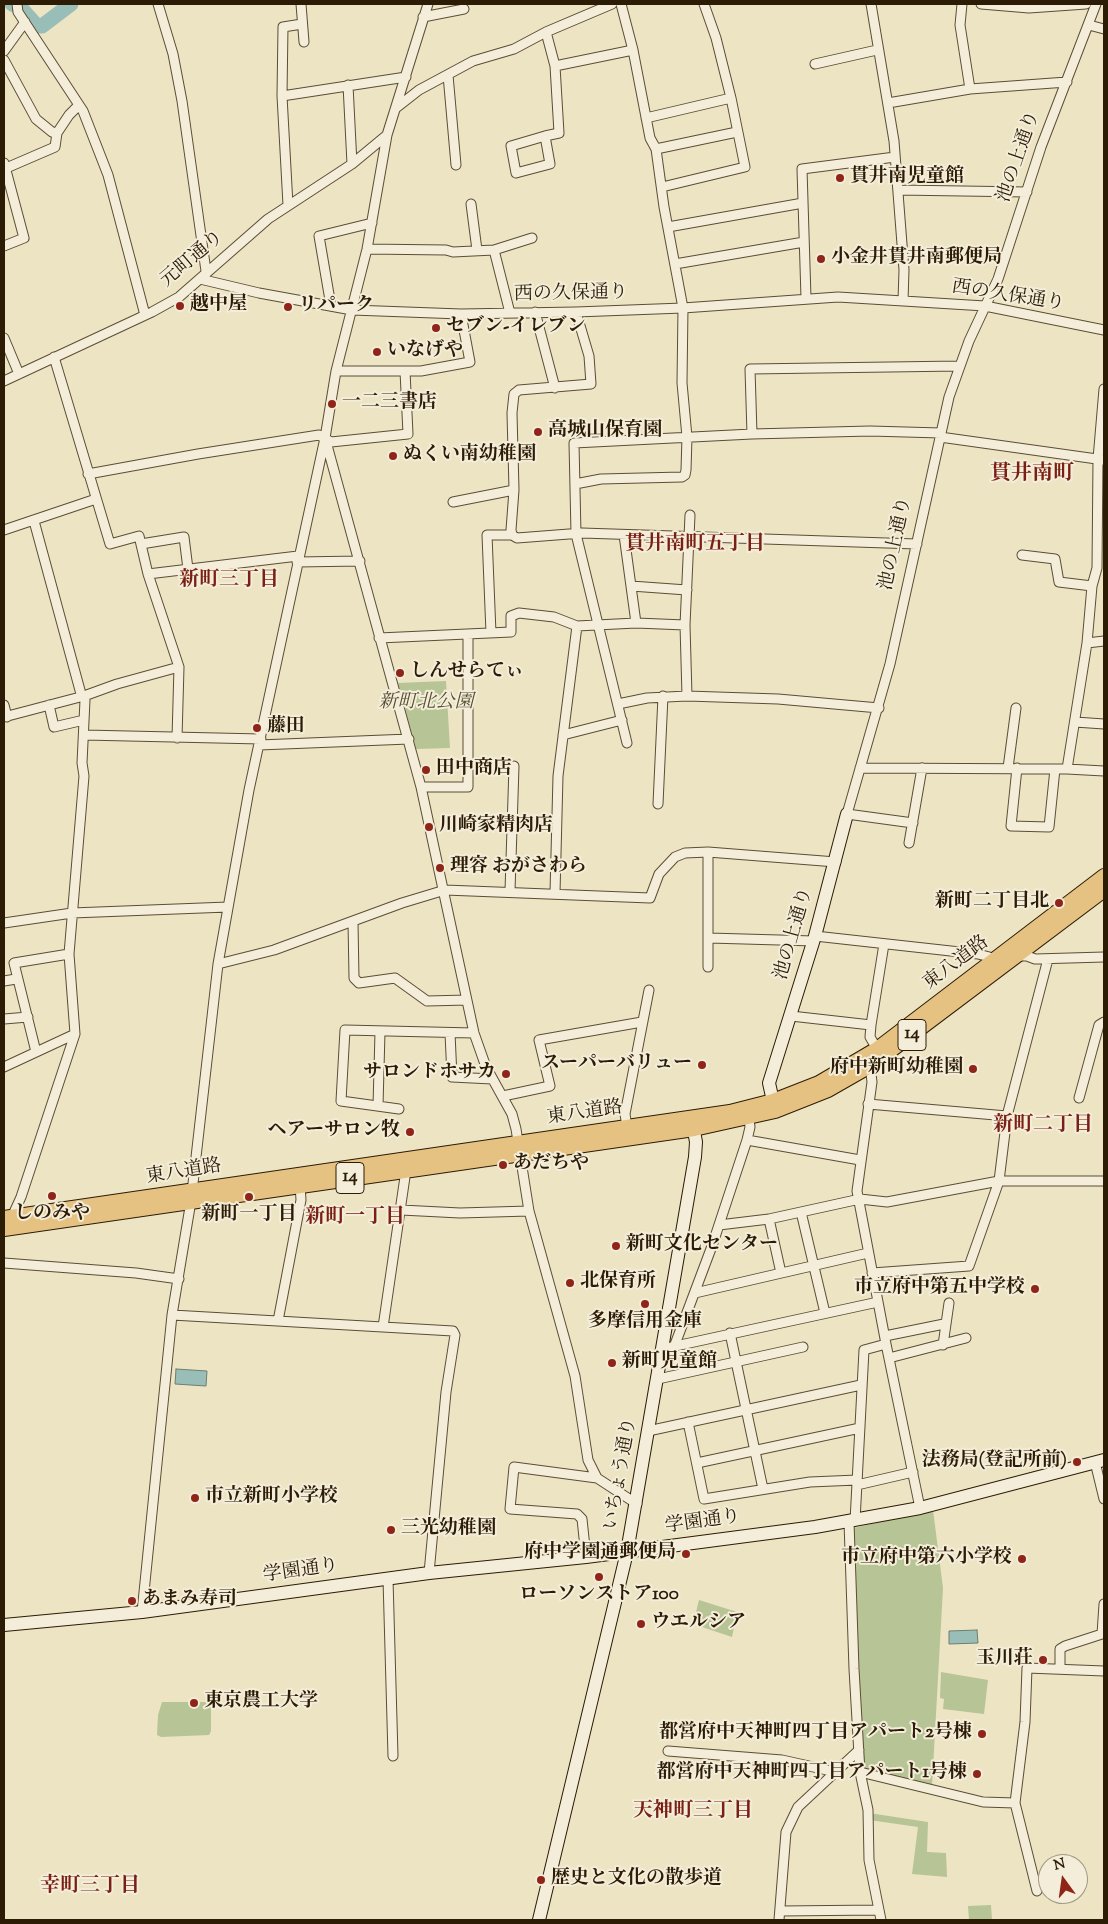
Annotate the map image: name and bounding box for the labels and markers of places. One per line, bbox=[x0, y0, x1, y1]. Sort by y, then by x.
place label: 貫井南児童館 bbox=[850, 167, 964, 189]
marker: 貫井南児童館 bbox=[834, 172, 846, 184]
place label: 小金井貫井南郵便局 bbox=[831, 248, 1002, 270]
marker: 小金井貫井南郵便局 bbox=[815, 253, 827, 265]
place label: 越中屋 bbox=[190, 295, 247, 317]
place label: リパーク bbox=[298, 296, 374, 318]
marker: 越中屋 bbox=[174, 300, 186, 312]
marker: リパーク bbox=[282, 301, 294, 313]
place label: セブン-イレブン bbox=[446, 317, 585, 339]
marker: セブン-イレブン bbox=[430, 322, 442, 334]
place label: いなげや bbox=[387, 341, 463, 363]
marker: いなげや bbox=[371, 346, 383, 358]
place label: 一二三書店 bbox=[342, 393, 437, 415]
marker: 一二三書店 bbox=[326, 398, 338, 410]
place label: 高城山保育園 bbox=[548, 421, 662, 443]
marker: 高城山保育園 bbox=[532, 426, 544, 438]
place label: ぬくい南幼稚園 bbox=[403, 445, 536, 467]
marker: ぬくい南幼稚園 bbox=[387, 450, 399, 462]
place label: しんせらてぃ bbox=[410, 662, 524, 684]
marker: しんせらてぃ bbox=[394, 667, 406, 679]
place label: 藤田 bbox=[267, 717, 305, 739]
marker: 藤田 bbox=[251, 722, 263, 734]
place label: 田中商店 bbox=[436, 759, 512, 781]
marker: 田中商店 bbox=[420, 764, 432, 776]
place label: 川崎家精肉店 bbox=[439, 816, 553, 838]
marker: 川崎家精肉店 bbox=[423, 821, 435, 833]
place label: 理容 おがさわら bbox=[450, 857, 587, 879]
marker: 理容 おがさわら bbox=[434, 862, 446, 874]
place label: 新町二丁目北 bbox=[935, 892, 1049, 914]
marker: 新町二丁目北 bbox=[1053, 897, 1065, 909]
place label: スーパーバリュー bbox=[541, 1054, 692, 1076]
place label: 府中新町幼稚園 bbox=[830, 1058, 963, 1080]
marker: スーパーバリュー bbox=[696, 1059, 708, 1071]
place label: サロンドホサカ bbox=[363, 1063, 496, 1085]
marker: 府中新町幼稚園 bbox=[967, 1063, 979, 1075]
marker: サロンドホサカ bbox=[500, 1068, 512, 1080]
place label: ヘアーサロン牧 bbox=[268, 1121, 400, 1143]
marker: ヘアーサロン牧 bbox=[404, 1126, 416, 1138]
place label: あだちや bbox=[513, 1154, 589, 1176]
marker: あだちや bbox=[497, 1159, 509, 1171]
marker: しのみや bbox=[46, 1190, 58, 1202]
marker: 新町一丁目 bbox=[243, 1191, 255, 1203]
place label: しのみや bbox=[14, 1204, 90, 1226]
place label: 新町一丁目 bbox=[202, 1205, 296, 1227]
place label: 新町文化センター bbox=[626, 1235, 778, 1257]
marker: 新町文化センター bbox=[610, 1240, 622, 1252]
place label: 北保育所 bbox=[580, 1272, 656, 1294]
marker: 北保育所 bbox=[564, 1277, 576, 1289]
place label: 市立府中第五中学校 bbox=[854, 1278, 1025, 1300]
marker: 市立府中第五中学校 bbox=[1029, 1283, 1041, 1295]
marker: 多摩信用金庫 bbox=[639, 1298, 651, 1310]
place label: 多摩信用金庫 bbox=[588, 1312, 702, 1334]
place label: 新町児童館 bbox=[622, 1352, 717, 1374]
marker: 新町児童館 bbox=[606, 1357, 618, 1369]
place label: 法務局(登記所前) bbox=[922, 1451, 1067, 1473]
marker: 法務局(登記所前) bbox=[1071, 1456, 1083, 1468]
place label: 市立新町小学校 bbox=[205, 1487, 338, 1509]
marker: 市立新町小学校 bbox=[189, 1492, 201, 1504]
place label: 三光幼稚園 bbox=[401, 1519, 496, 1541]
marker: 三光幼稚園 bbox=[385, 1524, 397, 1536]
place label: 府中学園通郵便局 bbox=[524, 1543, 676, 1565]
marker: 府中学園通郵便局 bbox=[680, 1548, 692, 1560]
place label: 市立府中第六小学校 bbox=[841, 1548, 1012, 1570]
marker: 市立府中第六小学校 bbox=[1016, 1553, 1028, 1565]
marker: ローソンストア100 bbox=[593, 1571, 605, 1583]
place label: ローソンストア100 bbox=[519, 1585, 679, 1607]
place label: あまみ寿司 bbox=[142, 1590, 237, 1612]
marker: あまみ寿司 bbox=[126, 1595, 138, 1607]
place label: ウエルシア bbox=[651, 1613, 746, 1635]
marker: ウエルシア bbox=[635, 1618, 647, 1630]
place label: 玉川荘 bbox=[976, 1649, 1033, 1671]
marker: 玉川荘 bbox=[1037, 1654, 1049, 1666]
place label: 東京農工大学 bbox=[204, 1692, 318, 1714]
marker: 東京農工大学 bbox=[188, 1697, 200, 1709]
place label: 都営府中天神町四丁目アパート2号棟 bbox=[659, 1723, 972, 1745]
marker: 都営府中天神町四丁目アパート2号棟 bbox=[976, 1728, 988, 1740]
place label: 都営府中天神町四丁目アパート1号棟 bbox=[657, 1763, 967, 1785]
marker: 都営府中天神町四丁目アパート1号棟 bbox=[971, 1768, 983, 1780]
place label: 歴史と文化の散歩道 bbox=[551, 1869, 722, 1891]
marker: 歴史と文化の散歩道 bbox=[535, 1874, 547, 1886]

